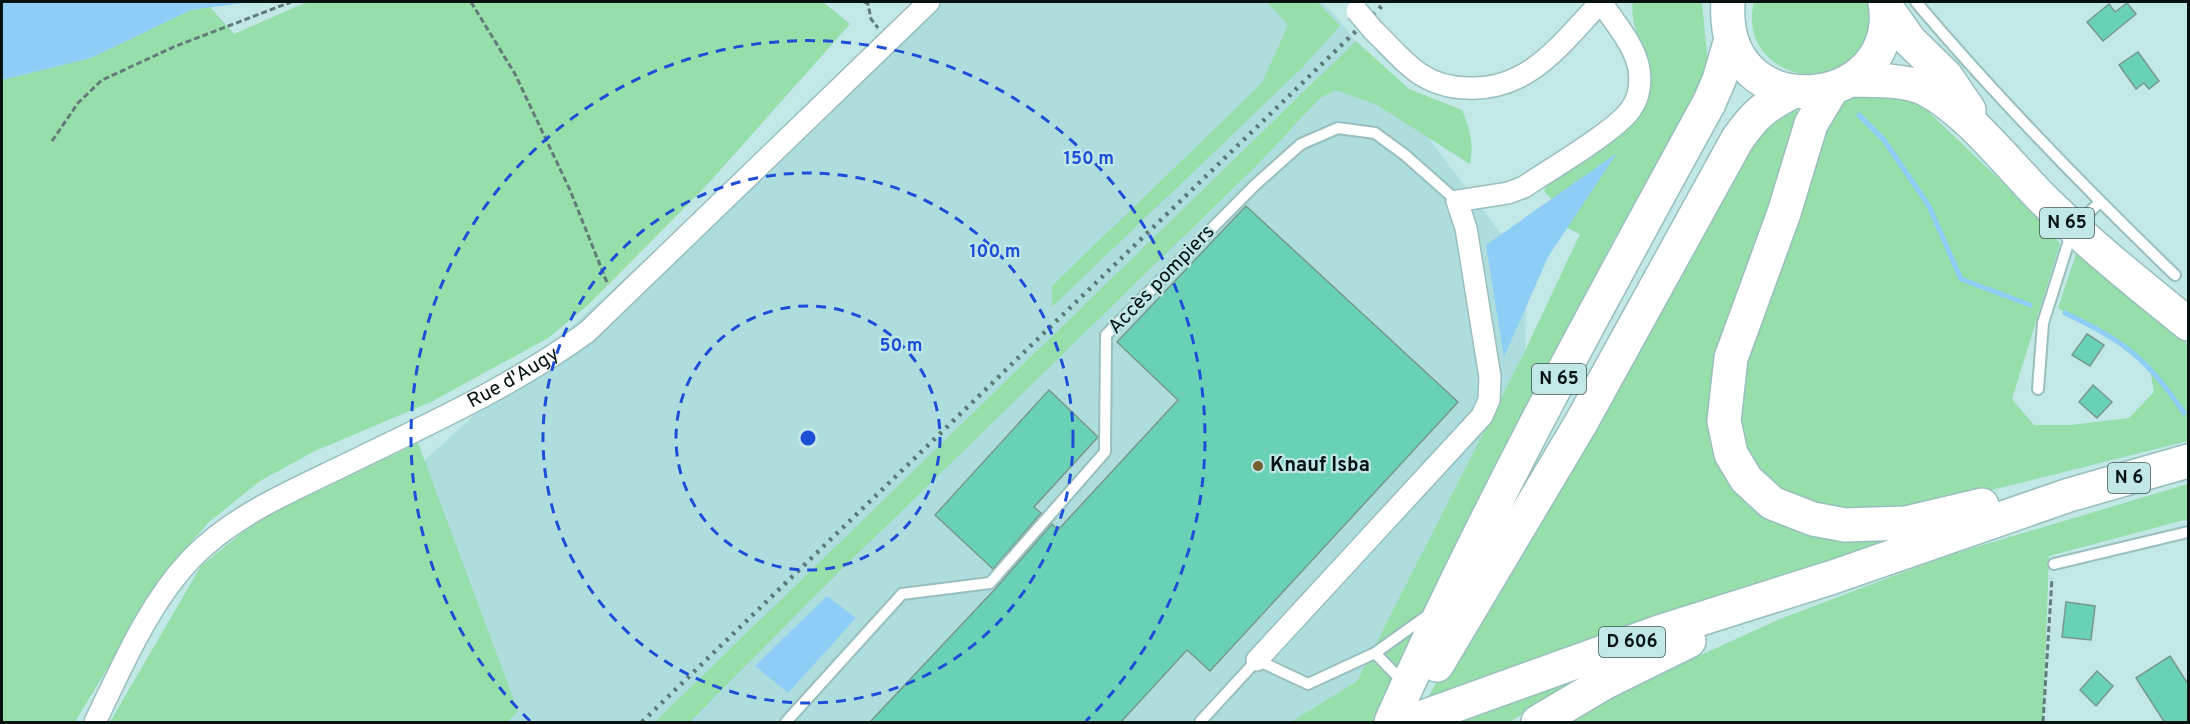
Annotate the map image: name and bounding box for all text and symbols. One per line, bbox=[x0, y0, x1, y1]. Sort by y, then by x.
text: 150 m bbox=[1064, 148, 1114, 171]
road number: N 65 bbox=[2040, 208, 2094, 238]
street label: Accès pompiers bbox=[1103, 220, 1221, 340]
text: 100 m bbox=[969, 241, 1021, 264]
text: 50 m bbox=[879, 335, 923, 358]
street label: Rue d'Augy bbox=[463, 342, 564, 415]
road number: N 65 bbox=[1532, 364, 1586, 394]
centre of rings bbox=[798, 428, 818, 448]
place label: Knauf Isba bbox=[1270, 453, 1370, 479]
marker: Knauf Isba bbox=[1251, 459, 1265, 473]
road number: N 6 bbox=[2108, 463, 2150, 493]
road number: D 606 bbox=[1599, 627, 1665, 657]

